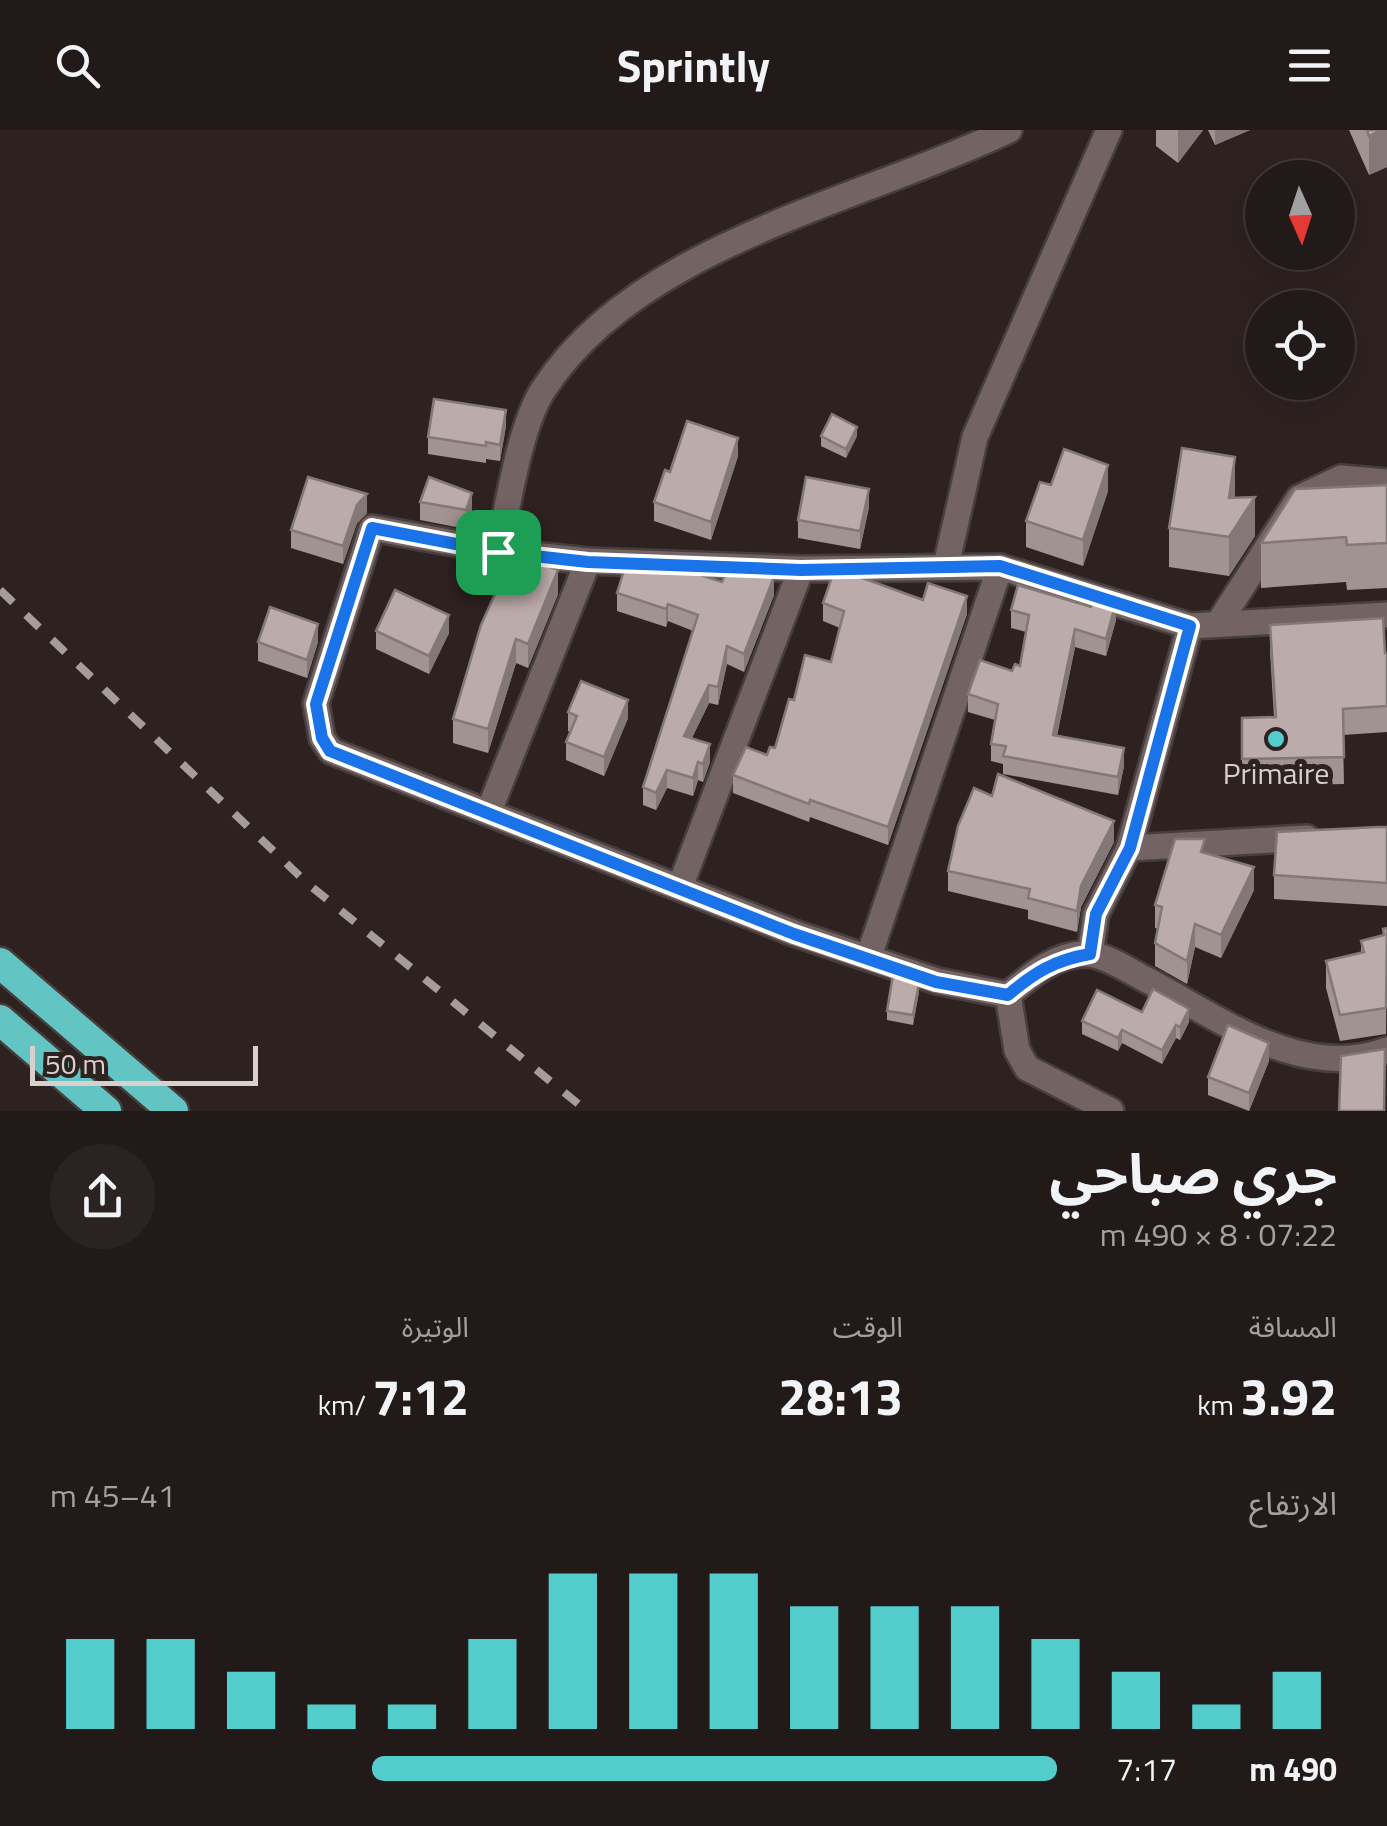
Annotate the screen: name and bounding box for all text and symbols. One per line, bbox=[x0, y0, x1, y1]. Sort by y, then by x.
text: Sprintly bbox=[617, 31, 770, 99]
icon: search bbox=[50, 38, 105, 93]
icon: menu bbox=[1282, 38, 1337, 93]
north arrow bbox=[1245, 160, 1355, 270]
map controls bbox=[1245, 160, 1355, 400]
button: locate bbox=[1245, 290, 1355, 400]
pin bbox=[456, 510, 541, 595]
icon: arrive bbox=[471, 525, 526, 580]
marker: Primaire bbox=[1265, 728, 1287, 750]
place label: Primaire bbox=[1223, 750, 1329, 796]
scale bar bbox=[30, 1041, 258, 1086]
text: 50 m bbox=[45, 1042, 106, 1085]
text: جري صباحي bbox=[1050, 1131, 1337, 1214]
button: share bbox=[50, 1144, 155, 1249]
text: 07:22 · 8 × 490 m bbox=[1100, 1210, 1337, 1258]
text: الوتيرة bbox=[402, 1305, 469, 1348]
text: الوقت bbox=[833, 1305, 903, 1348]
text: المسافة bbox=[1249, 1305, 1337, 1348]
text: 7:12 bbox=[372, 1358, 469, 1434]
text: 28:13 bbox=[778, 1358, 903, 1434]
text: 3.92 bbox=[1240, 1358, 1337, 1434]
text: /km bbox=[318, 1383, 372, 1426]
text: km bbox=[1197, 1383, 1240, 1426]
text: 41–45 m bbox=[50, 1471, 176, 1519]
text: الارتفاع bbox=[1249, 1479, 1337, 1527]
text: 7:17 bbox=[1116, 1745, 1177, 1793]
text: 490 m bbox=[1249, 1745, 1337, 1793]

